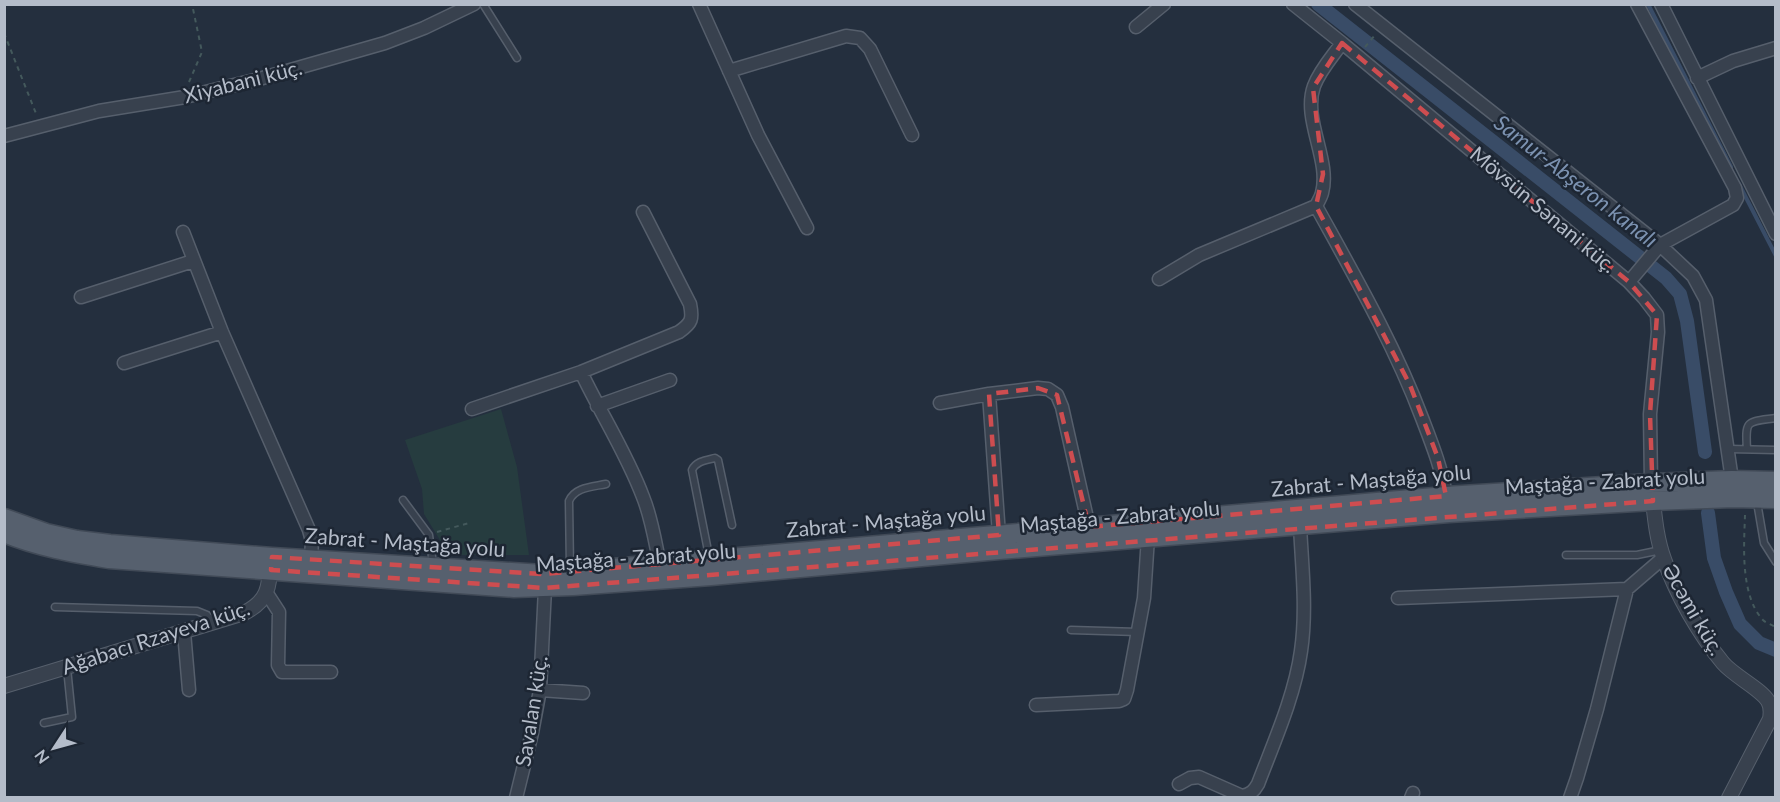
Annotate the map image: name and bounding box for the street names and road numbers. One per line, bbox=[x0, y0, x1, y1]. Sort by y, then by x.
street label: Xiyabani küç. bbox=[181, 54, 305, 107]
street label: Mövsün Sənani küç. bbox=[1466, 140, 1622, 277]
street label: Zabrat - Maştağa yolu bbox=[1270, 458, 1472, 501]
street label: Maştağa - Zabrat yolu bbox=[1504, 463, 1706, 498]
street label: Maştağa - Zabrat yolu bbox=[1019, 494, 1221, 537]
street label: Zabrat - Maştağa yolu bbox=[785, 499, 987, 542]
street label: Zabrat - Maştağa yolu bbox=[304, 522, 506, 561]
street label: Maştağa - Zabrat yolu bbox=[535, 537, 737, 576]
street label: Əcəmi küç. bbox=[1658, 559, 1730, 659]
street label: Ağabacı Rzayeva küç. bbox=[58, 594, 253, 679]
street label: Savalan küç. bbox=[509, 653, 552, 768]

